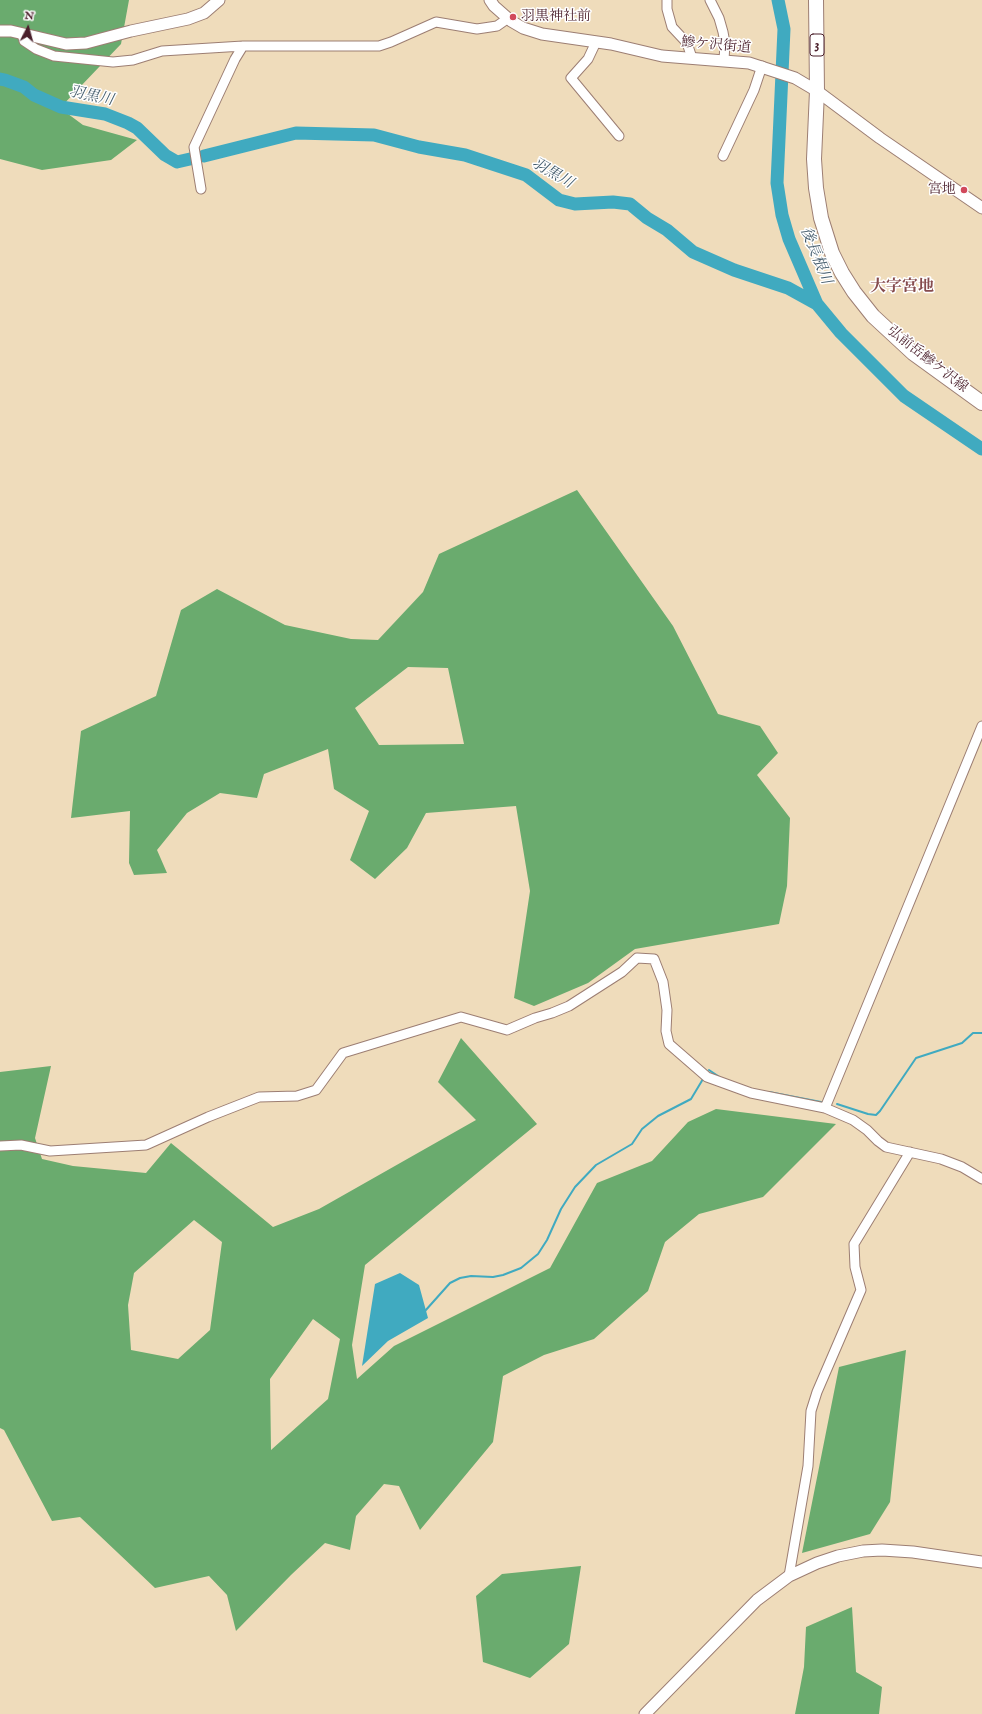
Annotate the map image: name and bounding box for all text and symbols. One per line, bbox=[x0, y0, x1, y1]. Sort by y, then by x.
north arrow bbox=[8, 8, 48, 48]
text: N bbox=[24, 9, 35, 24]
place label: 羽黒神社前 bbox=[521, 9, 591, 25]
marker: 羽黒神社前 bbox=[508, 12, 518, 22]
road number: 3 bbox=[810, 34, 824, 56]
street label: 鰺ケ沢街道 bbox=[680, 35, 752, 57]
water label: 羽黒川 bbox=[67, 84, 115, 110]
water label: 羽黒川 bbox=[528, 155, 576, 193]
place label: 宮地 bbox=[928, 182, 956, 198]
marker: 宮地 bbox=[959, 185, 969, 195]
water label: 後長根川 bbox=[795, 225, 835, 287]
district label: 大字宮地 bbox=[870, 278, 934, 298]
street label: 弘前岳鰺ケ沢線 bbox=[883, 323, 971, 397]

